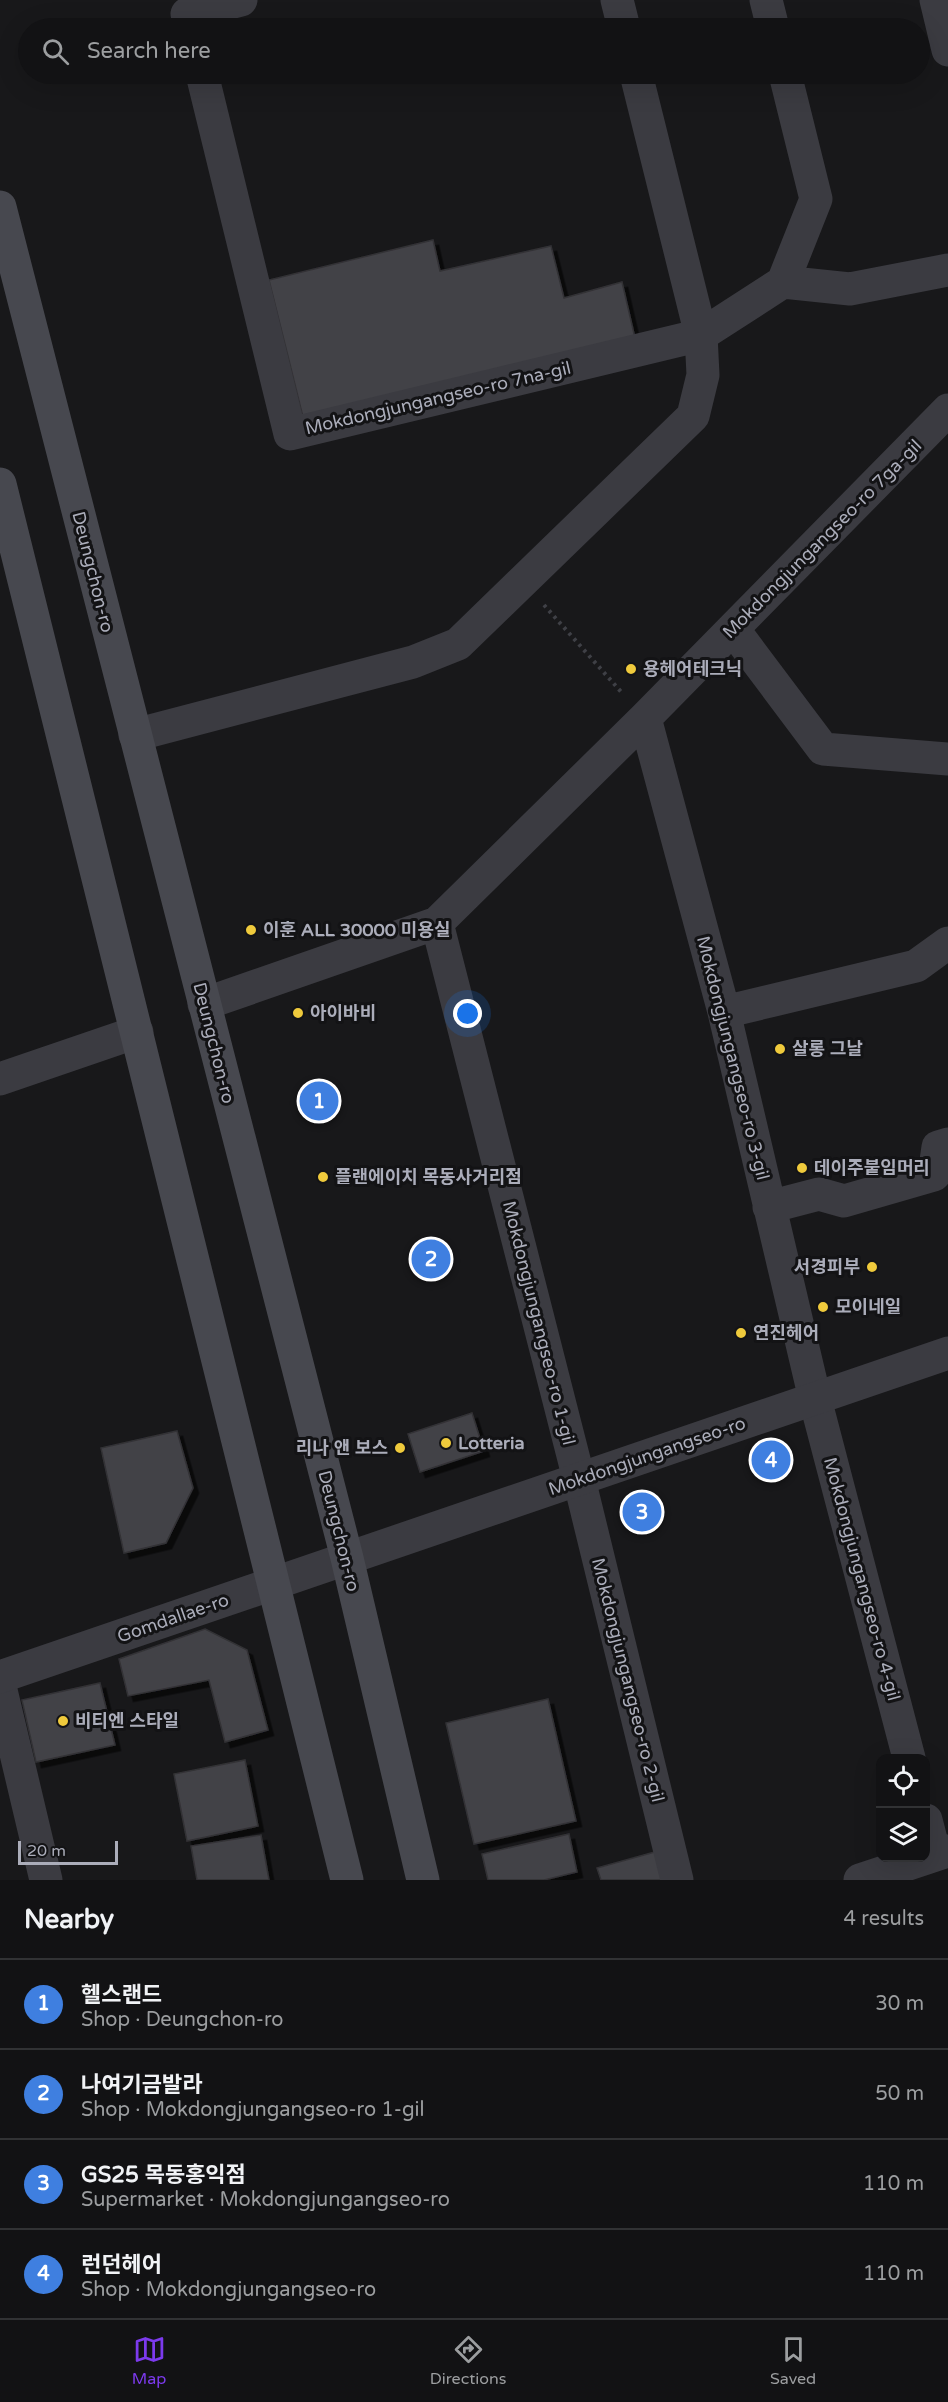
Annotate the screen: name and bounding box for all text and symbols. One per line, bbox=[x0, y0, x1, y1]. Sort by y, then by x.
search box bbox=[18, 18, 930, 84]
icon: search bbox=[39, 35, 72, 68]
text: Search here bbox=[87, 38, 211, 64]
street label: Mokdongjungangseo-ro 7na-gil bbox=[303, 357, 573, 439]
street label: Mokdongjungangseo-ro 7ga-gil bbox=[718, 435, 926, 643]
street label: Deungchon-ro bbox=[67, 509, 119, 635]
place label: 용헤어테크닉 bbox=[643, 658, 742, 680]
marker: 용헤어테크닉 bbox=[624, 662, 638, 676]
place label: 이훈 ALL 30000 미용실 bbox=[263, 919, 451, 941]
marker: 이훈 ALL 30000 미용실 bbox=[244, 923, 258, 937]
street label: Mokdongjungangseo-ro 3-gil bbox=[692, 934, 774, 1182]
street label: Deungchon-ro bbox=[188, 980, 240, 1106]
your location bbox=[453, 999, 482, 1028]
place label: 아이바비 bbox=[310, 1002, 376, 1024]
marker: 아이바비 bbox=[291, 1006, 305, 1020]
place label: 살롱 그날 bbox=[792, 1038, 863, 1060]
marker: 살롱 그날 bbox=[773, 1042, 787, 1056]
pin: 1 bbox=[300, 1078, 338, 1124]
place label: 데이주붙임머리 bbox=[814, 1157, 930, 1179]
marker: 데이주붙임머리 bbox=[795, 1161, 809, 1175]
place label: 플랜에이치 목동사거리점 bbox=[335, 1166, 522, 1188]
marker: 플랜에이치 목동사거리점 bbox=[316, 1170, 330, 1184]
street label: Mokdongjungangseo-ro 1-gil bbox=[498, 1199, 580, 1447]
pin: 2 bbox=[412, 1236, 450, 1282]
place label: 서경피부 bbox=[794, 1256, 860, 1278]
marker: 서경피부 bbox=[865, 1260, 879, 1274]
place label: 모이네일 bbox=[835, 1296, 901, 1318]
marker: 모이네일 bbox=[816, 1300, 830, 1314]
place label: 연진헤어 bbox=[753, 1322, 819, 1344]
marker: 연진헤어 bbox=[734, 1326, 748, 1340]
street label: Mokdongjungangseo-ro bbox=[545, 1412, 749, 1500]
place label: Lotteria bbox=[458, 1432, 525, 1454]
marker: Lotteria bbox=[439, 1436, 453, 1450]
place label: 리나 앤 보스 bbox=[296, 1437, 388, 1459]
pin: 4 bbox=[752, 1438, 790, 1482]
marker: 리나 앤 보스 bbox=[393, 1441, 407, 1455]
street label: Mokdongjungangseo-ro 4-gil bbox=[819, 1455, 905, 1703]
street label: Deungchon-ro bbox=[313, 1468, 365, 1594]
pin: 3 bbox=[622, 1490, 662, 1534]
street label: Mokdongjungangseo-ro 2-gil bbox=[587, 1556, 669, 1804]
street label: Gomdallae-ro bbox=[114, 1589, 232, 1647]
place label: 비티엔 스타일 bbox=[75, 1710, 179, 1732]
marker: 비티엔 스타일 bbox=[56, 1714, 70, 1728]
map controls bbox=[876, 1754, 930, 1862]
button: locate bbox=[876, 1754, 930, 1808]
button: layers bbox=[876, 1808, 930, 1862]
scale bar bbox=[18, 1838, 118, 1866]
text: 20 m bbox=[27, 1841, 66, 1861]
text: Nearby bbox=[24, 1904, 114, 1935]
text: 4 results bbox=[844, 1907, 924, 1931]
text: 헬스랜드 bbox=[81, 1982, 162, 2008]
text: 1 bbox=[37, 1992, 50, 2016]
text: 30 m bbox=[875, 1992, 924, 2016]
text: Shop · Deungchon-ro bbox=[81, 2008, 284, 2032]
text: 나여기금발라 bbox=[81, 2072, 202, 2098]
text: 2 bbox=[37, 2082, 50, 2106]
text: 50 m bbox=[875, 2082, 924, 2106]
text: Shop · Mokdongjungangseo-ro 1-gil bbox=[81, 2098, 425, 2122]
text: GS25 목동홍익점 bbox=[81, 2162, 246, 2188]
text: 3 bbox=[37, 2172, 50, 2196]
text: 110 m bbox=[863, 2172, 924, 2196]
text: Supermarket · Mokdongjungangseo-ro bbox=[81, 2188, 450, 2212]
text: 런던헤어 bbox=[81, 2252, 162, 2278]
text: 4 bbox=[37, 2262, 50, 2286]
text: 110 m bbox=[863, 2262, 924, 2286]
text: Shop · Mokdongjungangseo-ro bbox=[81, 2278, 376, 2302]
tab: Map bbox=[132, 2333, 166, 2389]
tab: Directions bbox=[430, 2333, 506, 2389]
tab: Saved bbox=[770, 2333, 816, 2389]

